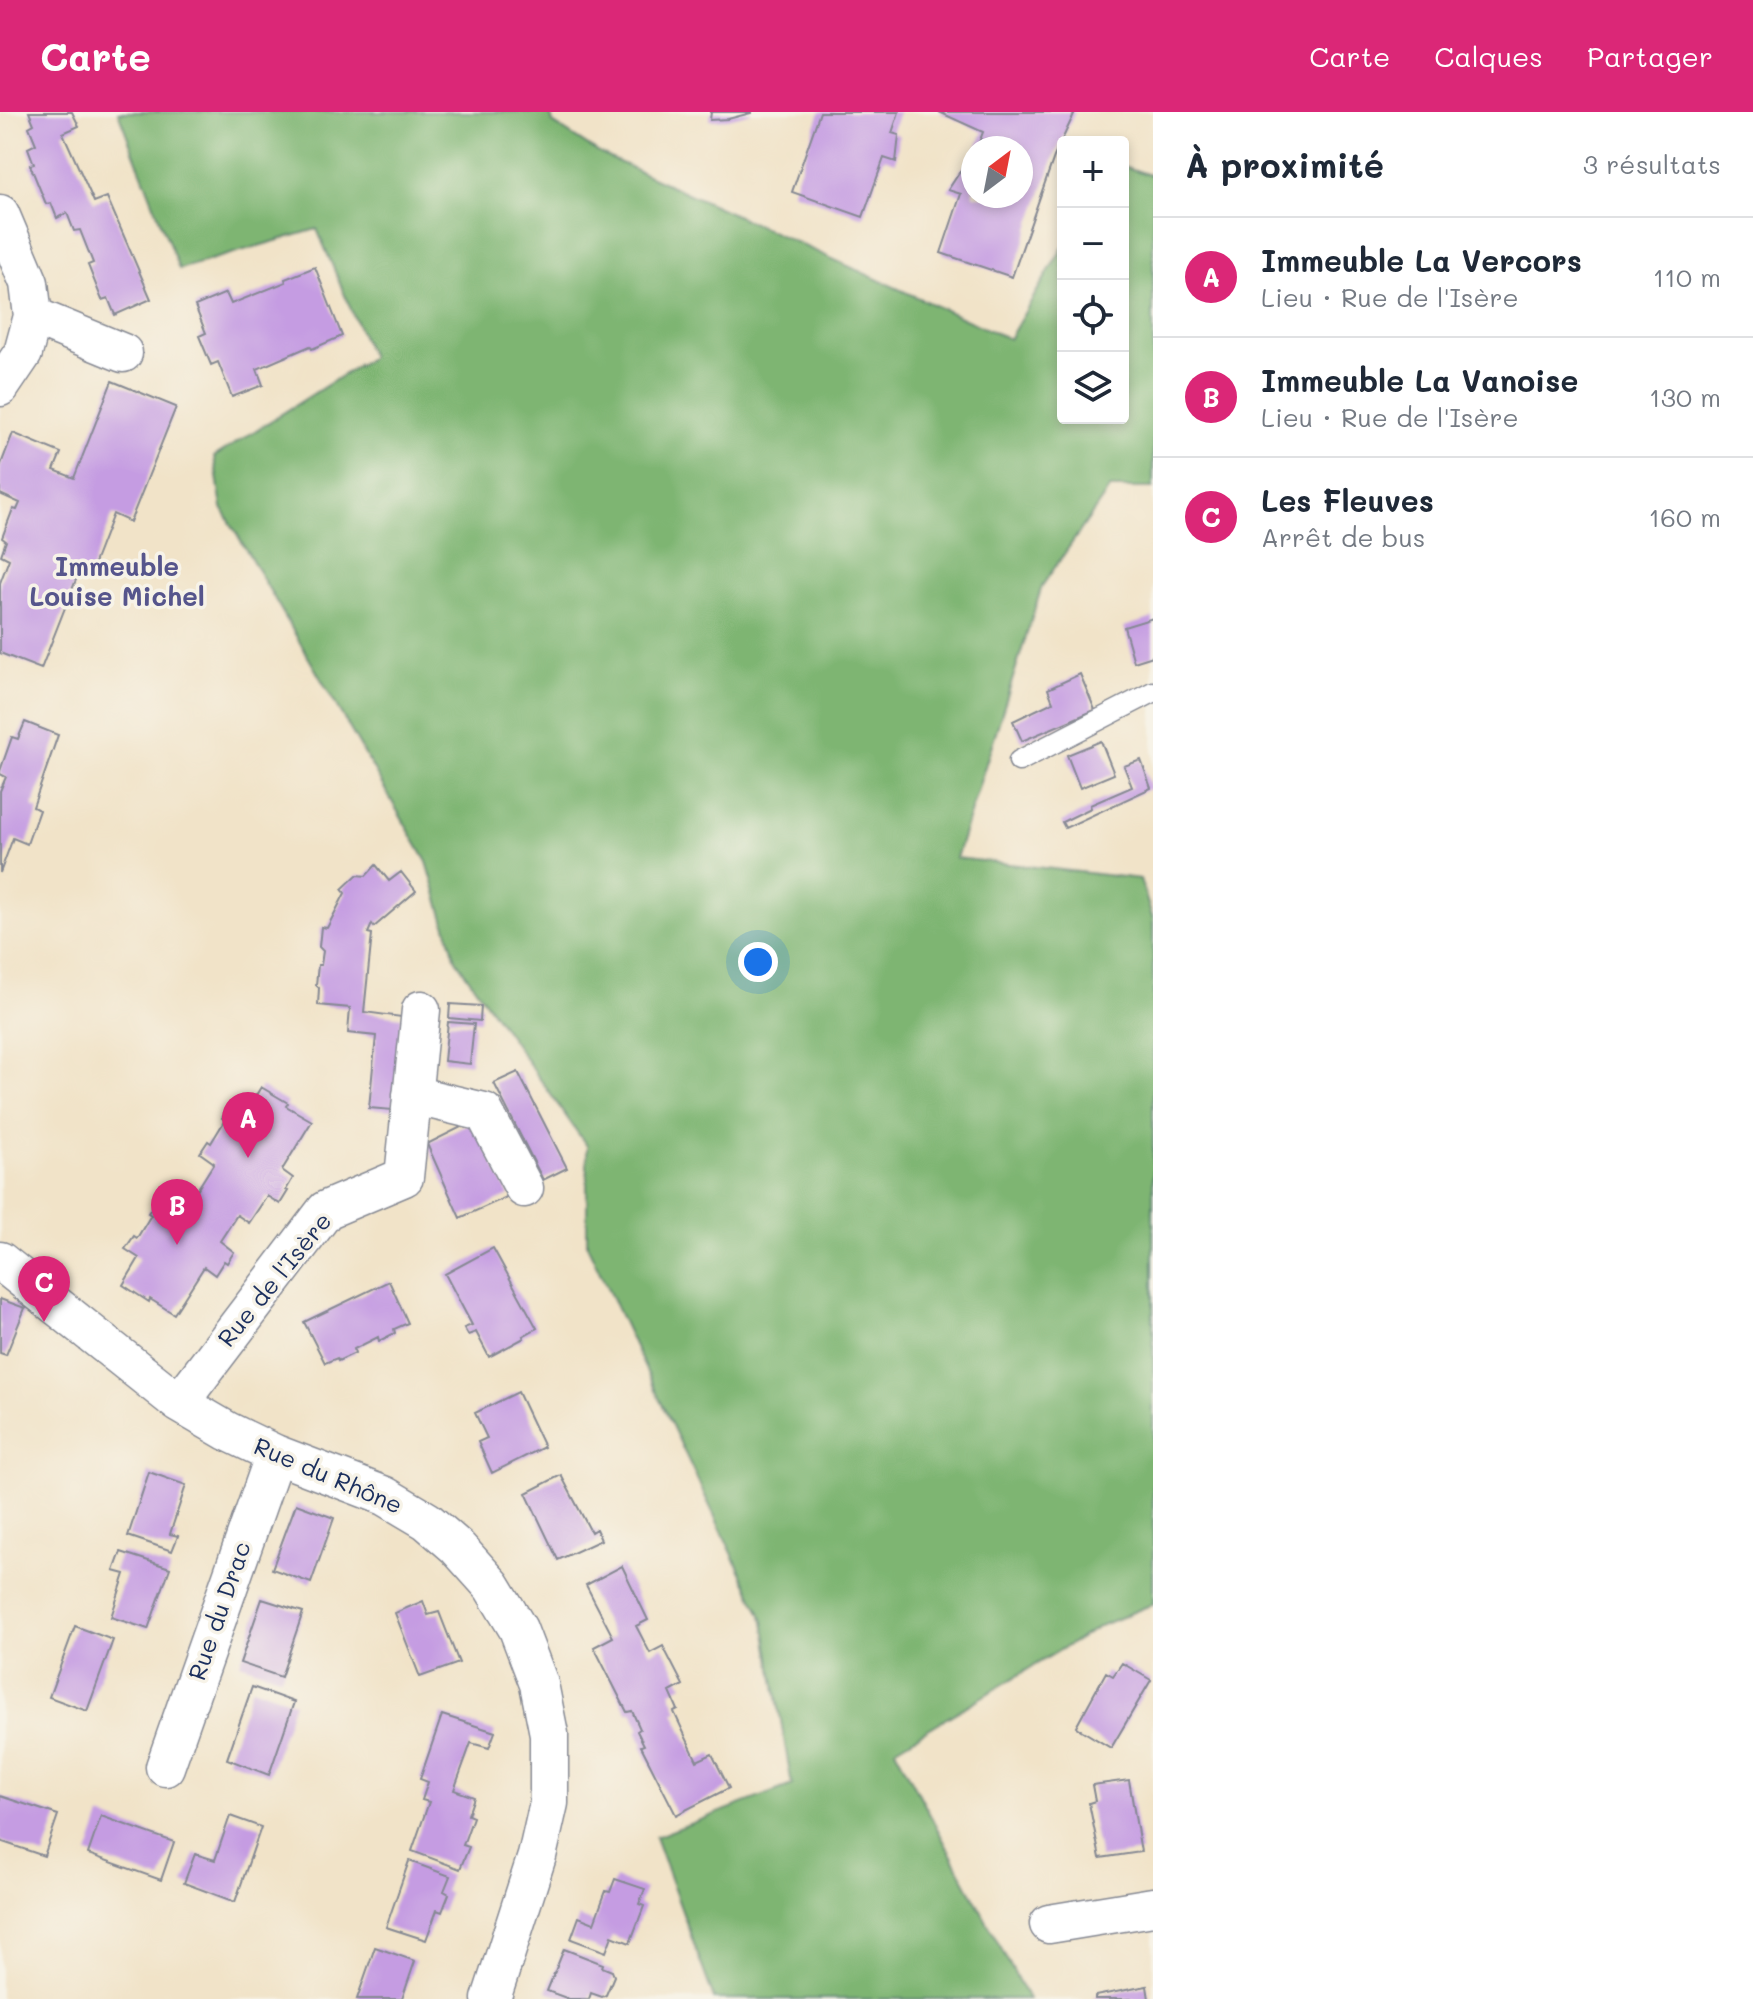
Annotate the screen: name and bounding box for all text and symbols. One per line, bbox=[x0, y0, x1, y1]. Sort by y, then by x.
text: Carte bbox=[40, 31, 151, 81]
text: Carte bbox=[1309, 38, 1390, 74]
text: Calques bbox=[1434, 38, 1543, 74]
text: Partager bbox=[1587, 38, 1713, 74]
north arrow bbox=[961, 136, 1033, 208]
map controls bbox=[1057, 136, 1129, 424]
button: + bbox=[1057, 136, 1129, 208]
text: À proximité bbox=[1185, 142, 1384, 187]
text: 3 résultats bbox=[1583, 147, 1721, 181]
button: − bbox=[1057, 208, 1129, 280]
text: Immeuble La Vercors bbox=[1261, 240, 1582, 280]
text: A bbox=[1202, 260, 1220, 294]
text: 110 m bbox=[1653, 260, 1721, 294]
button: locate bbox=[1057, 280, 1129, 352]
text: Lieu · Rue de l'Isère bbox=[1261, 280, 1519, 314]
button: layers bbox=[1057, 352, 1129, 424]
text: Immeuble La Vanoise bbox=[1261, 360, 1578, 400]
text: B bbox=[1202, 380, 1220, 414]
text: 130 m bbox=[1649, 380, 1721, 414]
text: Lieu · Rue de l'Isère bbox=[1261, 400, 1519, 434]
text: Les Fleuves bbox=[1261, 480, 1434, 520]
text: C bbox=[1201, 500, 1221, 534]
text: 160 m bbox=[1649, 500, 1721, 534]
text: Arrêt de bus bbox=[1261, 520, 1425, 554]
district label: Immeuble Louise Michel bbox=[29, 549, 205, 613]
your location bbox=[738, 942, 778, 982]
pin: A bbox=[222, 1092, 274, 1158]
pin: B bbox=[151, 1179, 203, 1245]
street label: Rue de l'Isère bbox=[210, 1206, 338, 1353]
pin: C bbox=[18, 1256, 70, 1322]
street label: Rue du Rhône bbox=[250, 1429, 408, 1520]
street label: Rue du Drac bbox=[180, 1537, 257, 1684]

